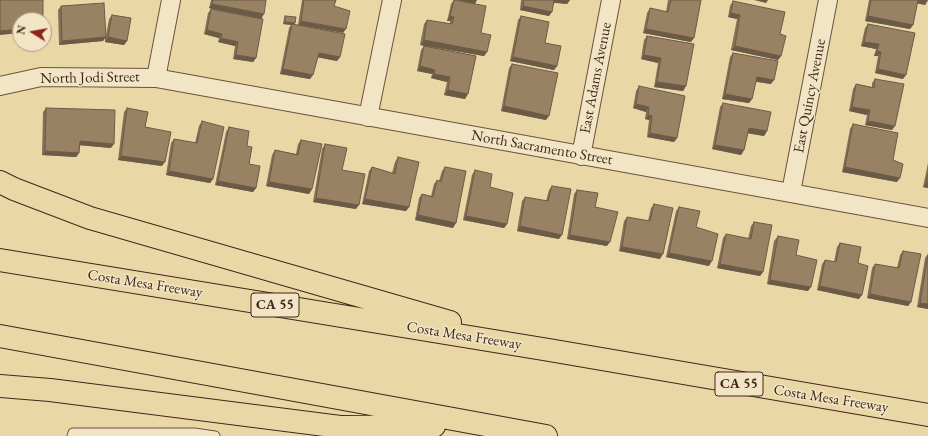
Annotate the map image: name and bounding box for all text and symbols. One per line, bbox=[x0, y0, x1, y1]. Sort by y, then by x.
north arrow bbox=[12, 12, 52, 52]
street label: East Adams Avenue bbox=[576, 21, 616, 135]
text: N bbox=[13, 24, 29, 36]
street label: East Quincy Avenue bbox=[790, 37, 830, 155]
street label: North Jodi Street bbox=[40, 68, 140, 88]
street label: North Sacramento Street bbox=[470, 127, 614, 169]
street label: Costa Mesa Freeway bbox=[86, 266, 204, 302]
road number: CA 55 bbox=[251, 293, 299, 317]
street label: Costa Mesa Freeway bbox=[405, 318, 523, 354]
road number: CA 55 bbox=[715, 372, 763, 396]
street label: Costa Mesa Freeway bbox=[772, 381, 890, 417]

